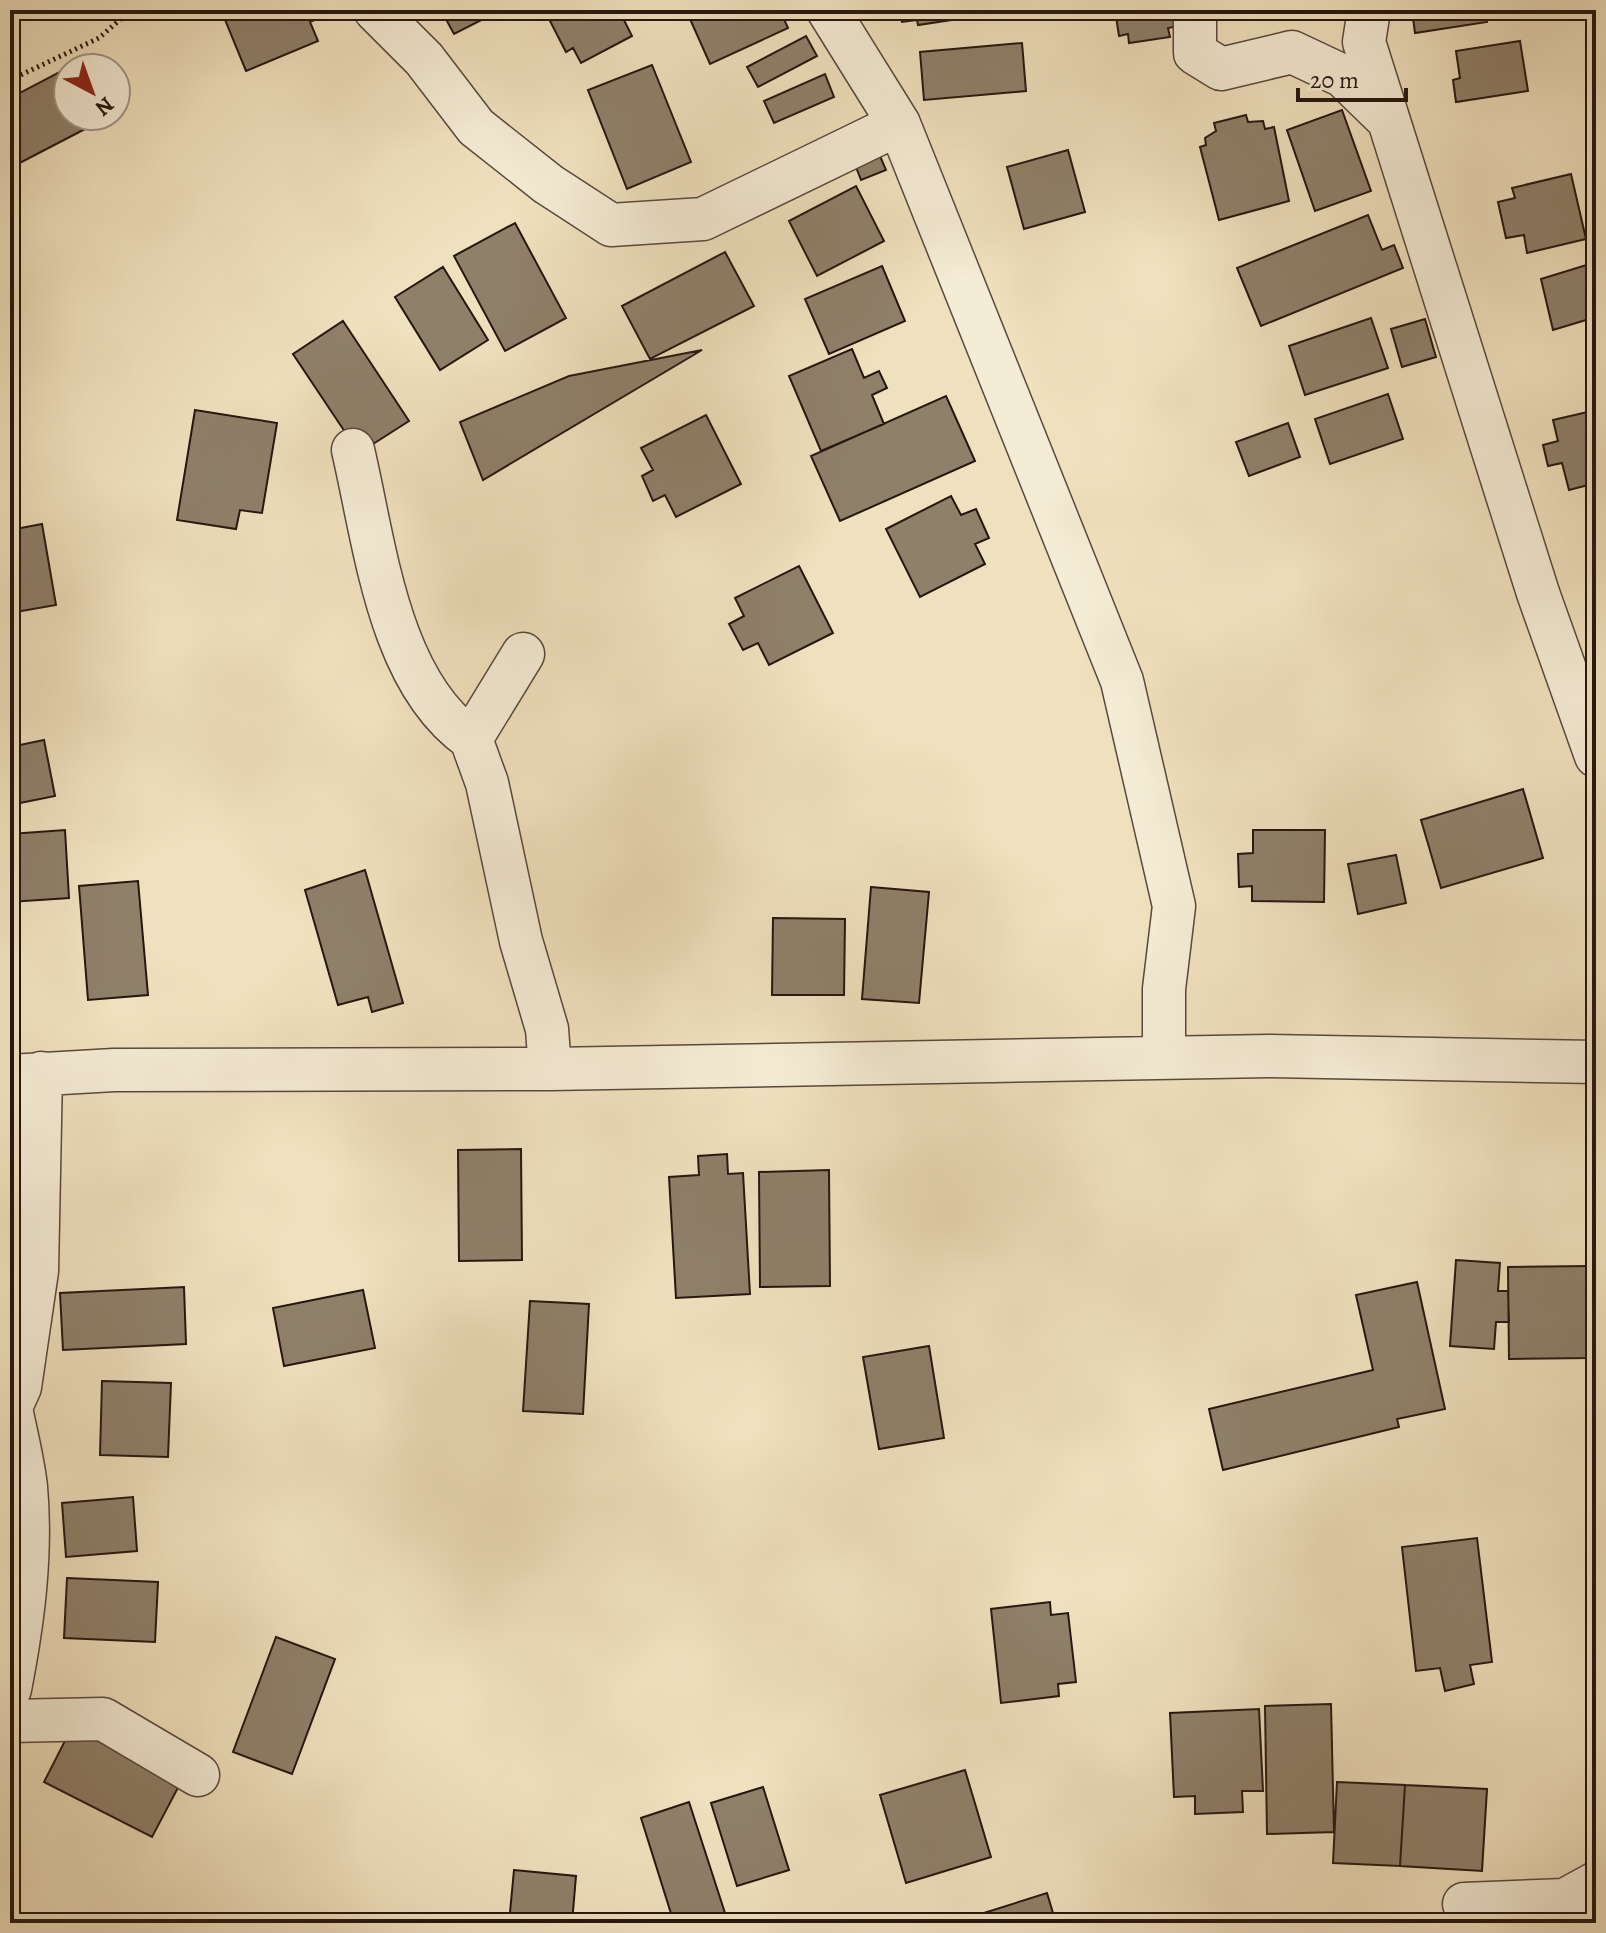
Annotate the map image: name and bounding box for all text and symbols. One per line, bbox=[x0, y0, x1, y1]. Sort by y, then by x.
north arrow bbox=[52, 52, 132, 132]
scale bar bbox=[1298, 52, 1406, 102]
text: 20 m bbox=[1310, 64, 1359, 96]
text: N bbox=[89, 90, 120, 123]

